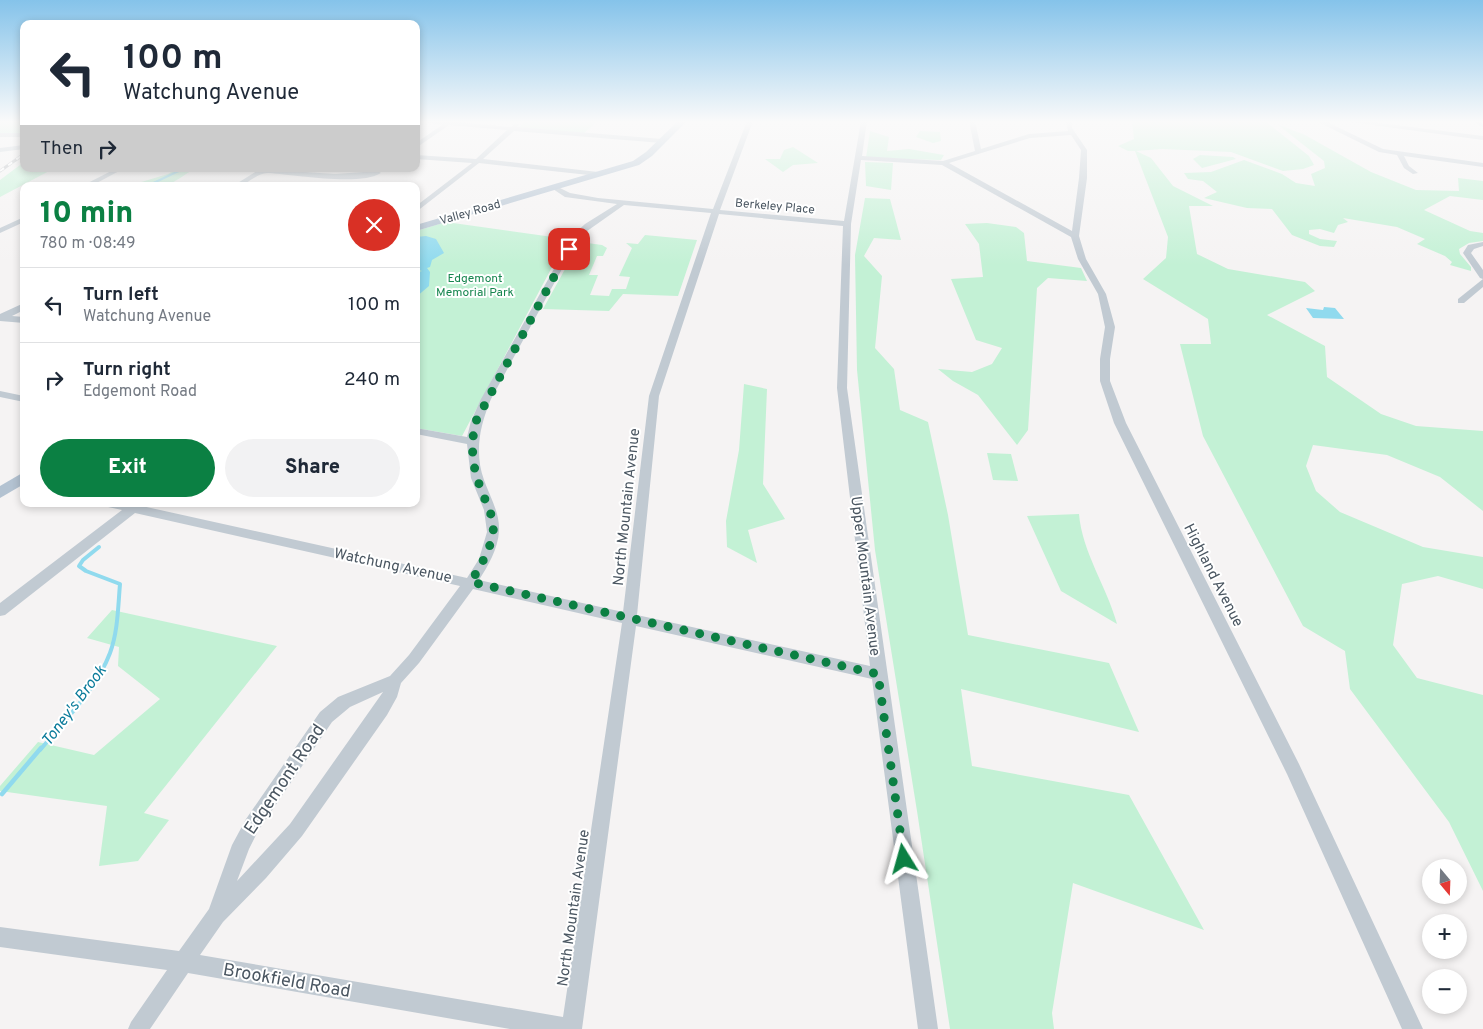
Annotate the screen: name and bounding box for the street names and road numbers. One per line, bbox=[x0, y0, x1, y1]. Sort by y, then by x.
street label: Berkeley Place bbox=[734, 196, 815, 218]
street label: Valley Road bbox=[438, 197, 503, 229]
street label: North Mountain Avenue bbox=[610, 427, 645, 587]
street label: Upper Mountain Avenue bbox=[845, 495, 884, 657]
street label: Highland Avenue bbox=[1178, 521, 1247, 631]
street label: Watchung Avenue bbox=[332, 545, 453, 588]
street label: Edgemont Road bbox=[240, 720, 331, 839]
street label: North Mountain Avenue bbox=[554, 829, 595, 988]
street label: Brookfield Road bbox=[221, 959, 352, 1004]

